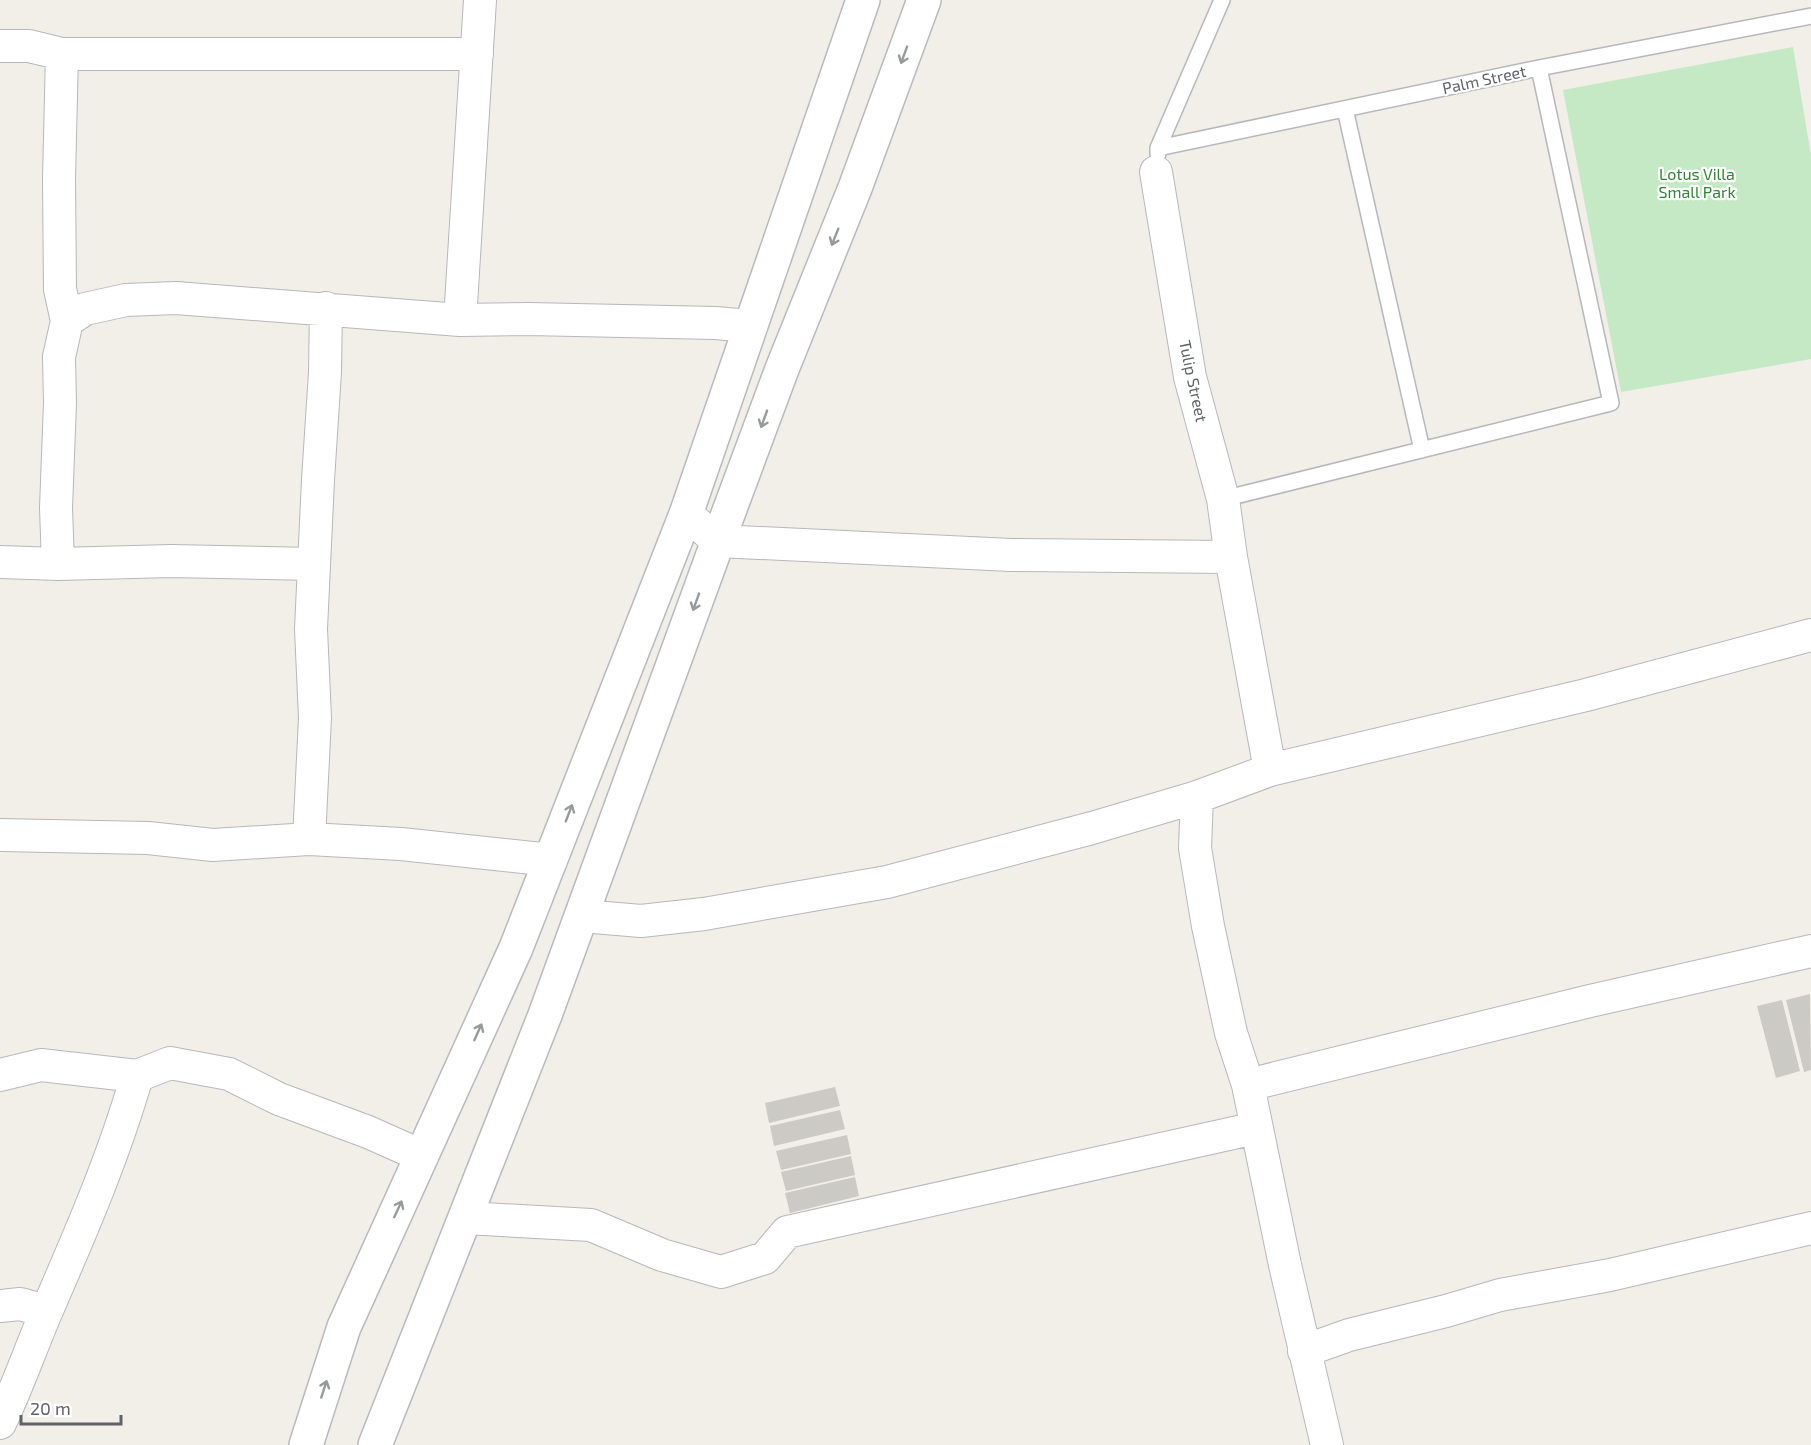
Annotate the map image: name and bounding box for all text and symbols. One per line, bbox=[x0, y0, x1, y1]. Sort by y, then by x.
one-way arrow bbox=[898, 45, 909, 64]
street label: Palm Street bbox=[1440, 61, 1528, 97]
park label: Lotus Villa Small Park bbox=[1658, 164, 1736, 201]
one-way arrow bbox=[829, 228, 840, 246]
street label: Tulip Street bbox=[1176, 338, 1212, 424]
one-way arrow bbox=[757, 409, 768, 428]
one-way arrow bbox=[690, 592, 701, 611]
one-way arrow bbox=[565, 804, 576, 823]
one-way arrow bbox=[473, 1023, 485, 1041]
one-way arrow bbox=[393, 1201, 404, 1219]
one-way arrow bbox=[319, 1380, 330, 1399]
scale bar bbox=[21, 1388, 122, 1426]
text: 20 m bbox=[30, 1397, 71, 1419]

